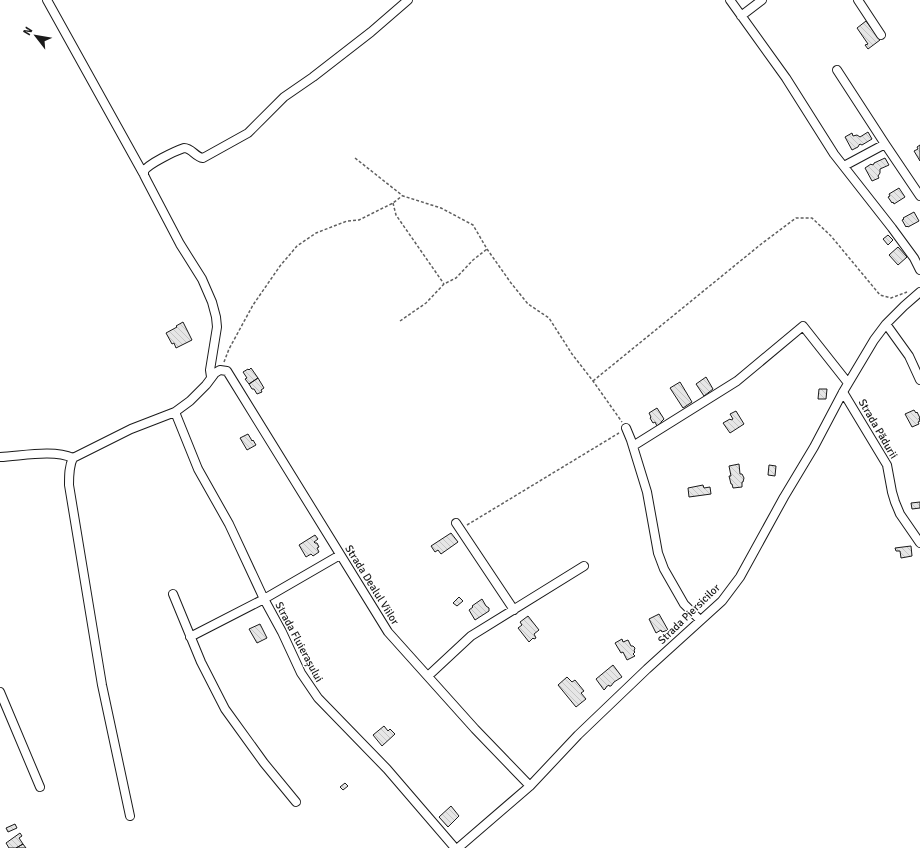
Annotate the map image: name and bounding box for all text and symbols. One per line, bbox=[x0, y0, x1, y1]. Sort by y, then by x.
north arrow bbox=[16, 16, 56, 56]
text: N bbox=[20, 24, 35, 38]
street label: Strada Pădurii bbox=[856, 397, 900, 461]
street label: Strada Dealul Viilor bbox=[342, 543, 402, 627]
street label: Strada Piersicilor bbox=[655, 581, 723, 647]
street label: Strada Fluierașului bbox=[272, 600, 326, 684]

